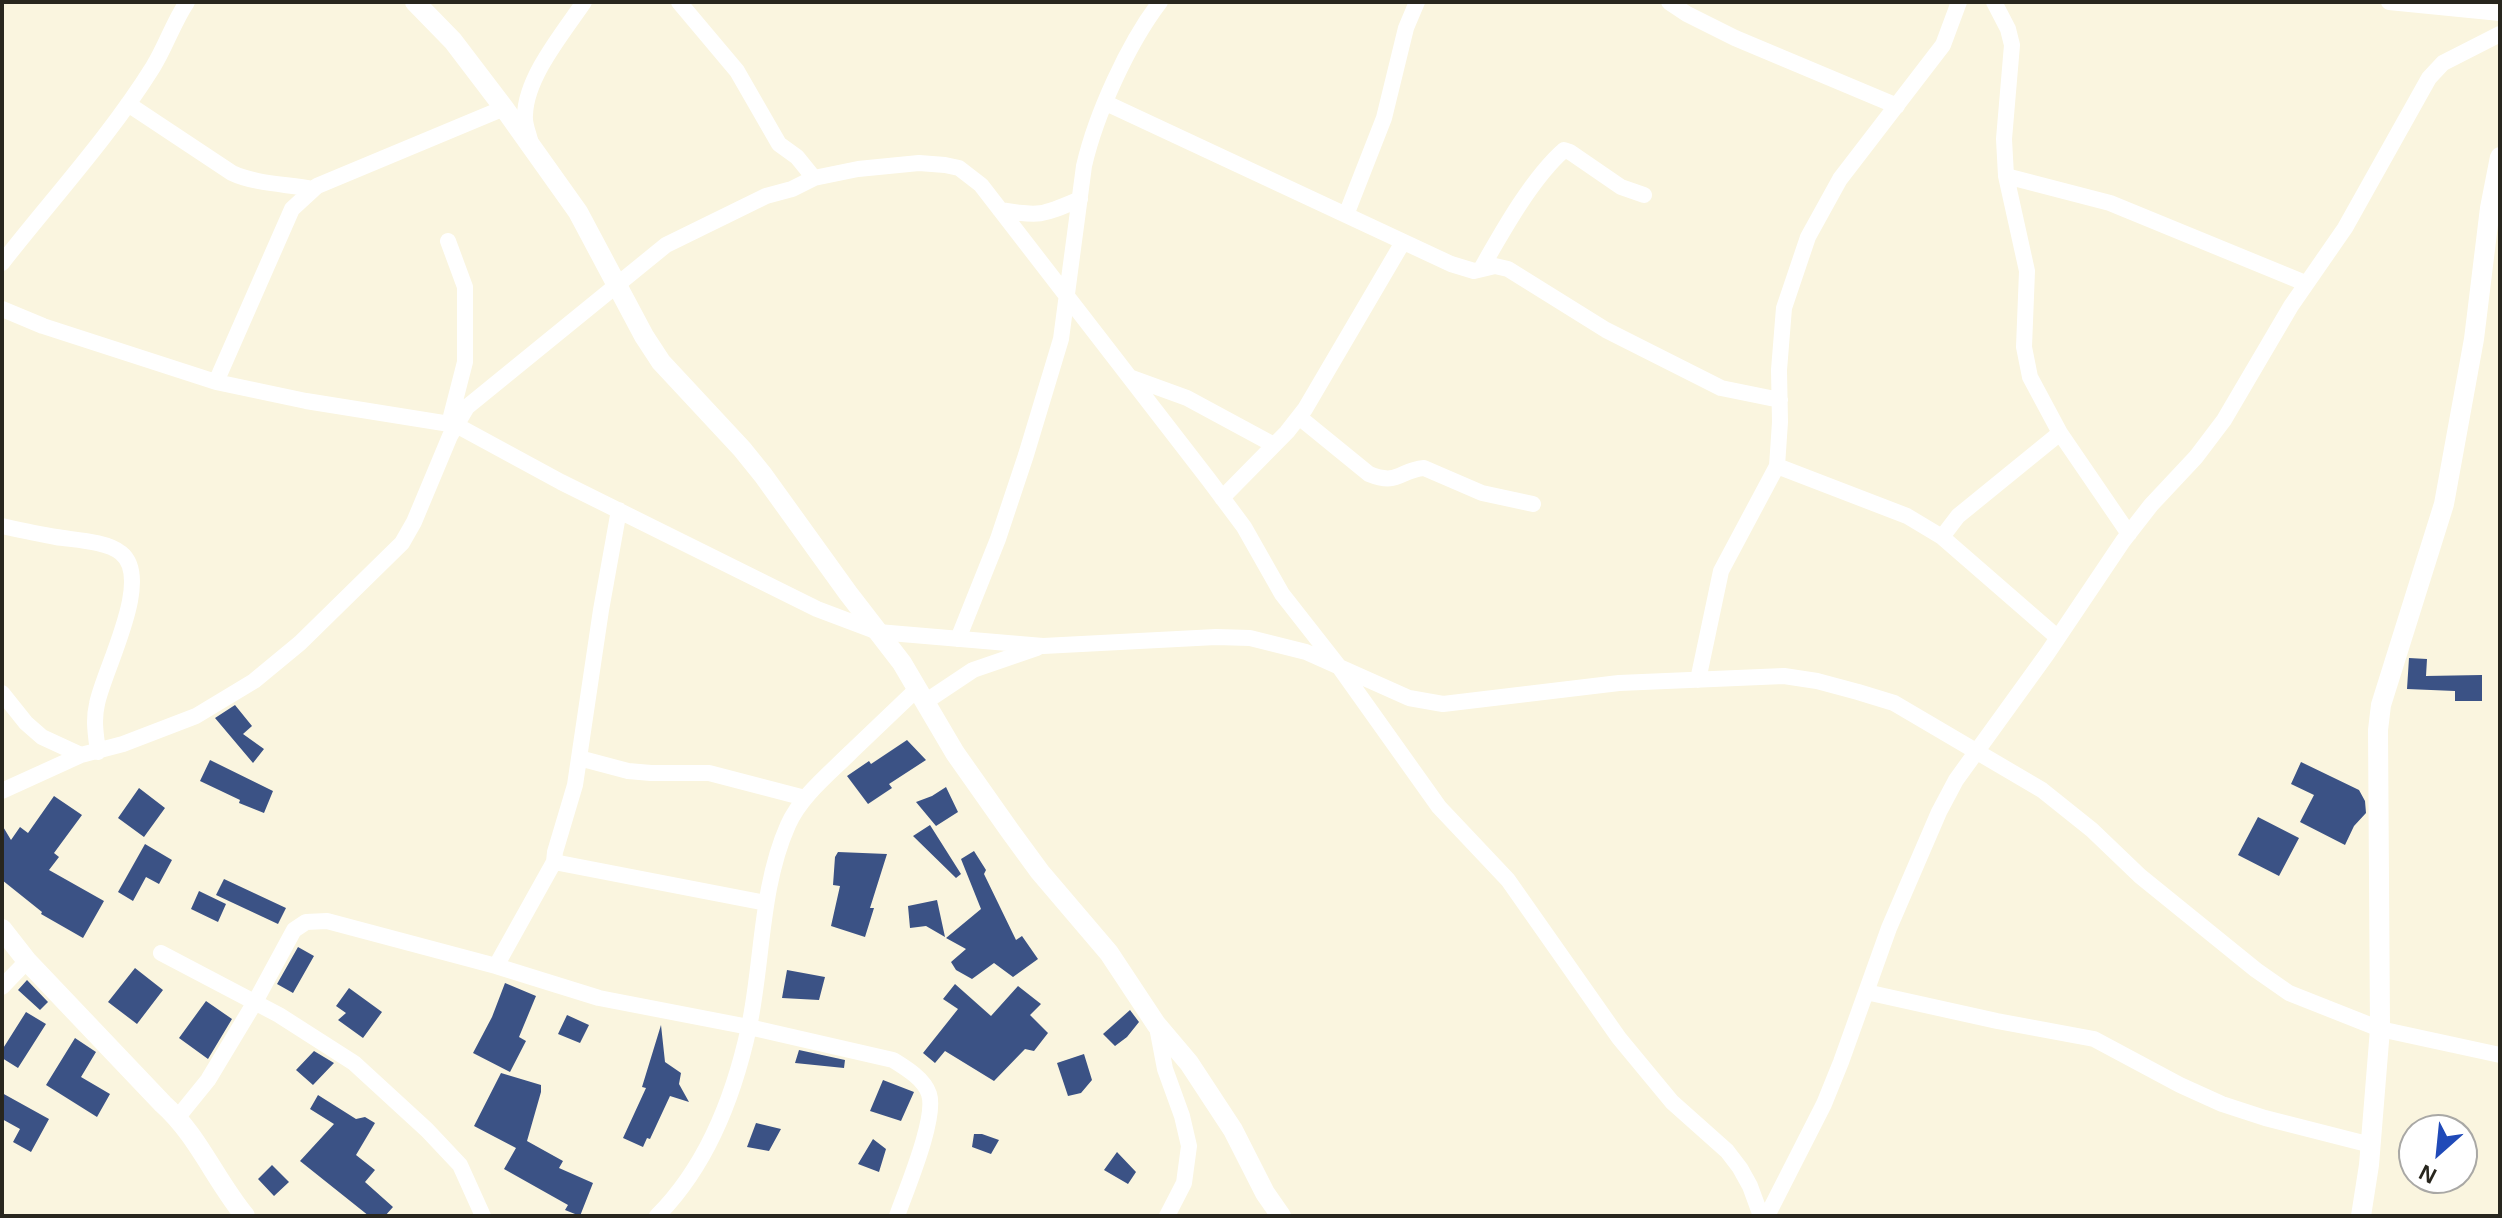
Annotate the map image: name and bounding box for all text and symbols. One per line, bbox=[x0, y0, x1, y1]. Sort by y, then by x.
north arrow bbox=[2398, 1114, 2478, 1194]
text: N bbox=[2415, 1159, 2441, 1189]

